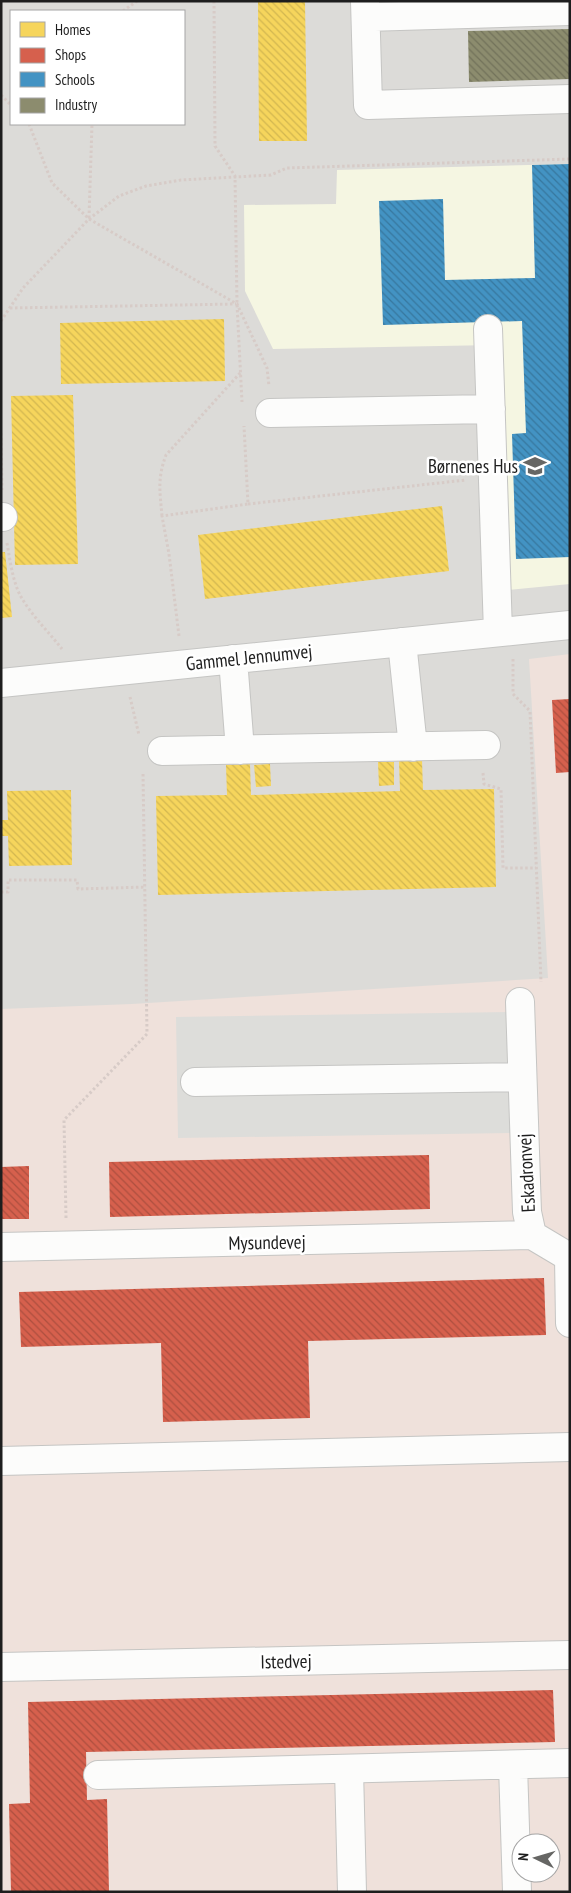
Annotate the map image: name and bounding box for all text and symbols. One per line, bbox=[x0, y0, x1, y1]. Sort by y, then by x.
legend bbox=[10, 10, 185, 125]
text: Homes bbox=[55, 20, 91, 39]
text: Shops bbox=[55, 45, 86, 64]
text: Schools bbox=[55, 70, 95, 89]
text: Industry bbox=[55, 95, 97, 114]
school or university icon: Børnenes Hus bbox=[522, 453, 548, 479]
place label: Børnenes Hus bbox=[428, 454, 518, 478]
street label: Gammel Jennumvej bbox=[185, 638, 313, 676]
street label: Eskadronvej bbox=[512, 1133, 540, 1213]
street label: Mysundevej bbox=[228, 1229, 306, 1255]
street label: Istedvej bbox=[260, 1649, 312, 1673]
north arrow bbox=[511, 1833, 561, 1883]
text: N bbox=[514, 1852, 532, 1861]

